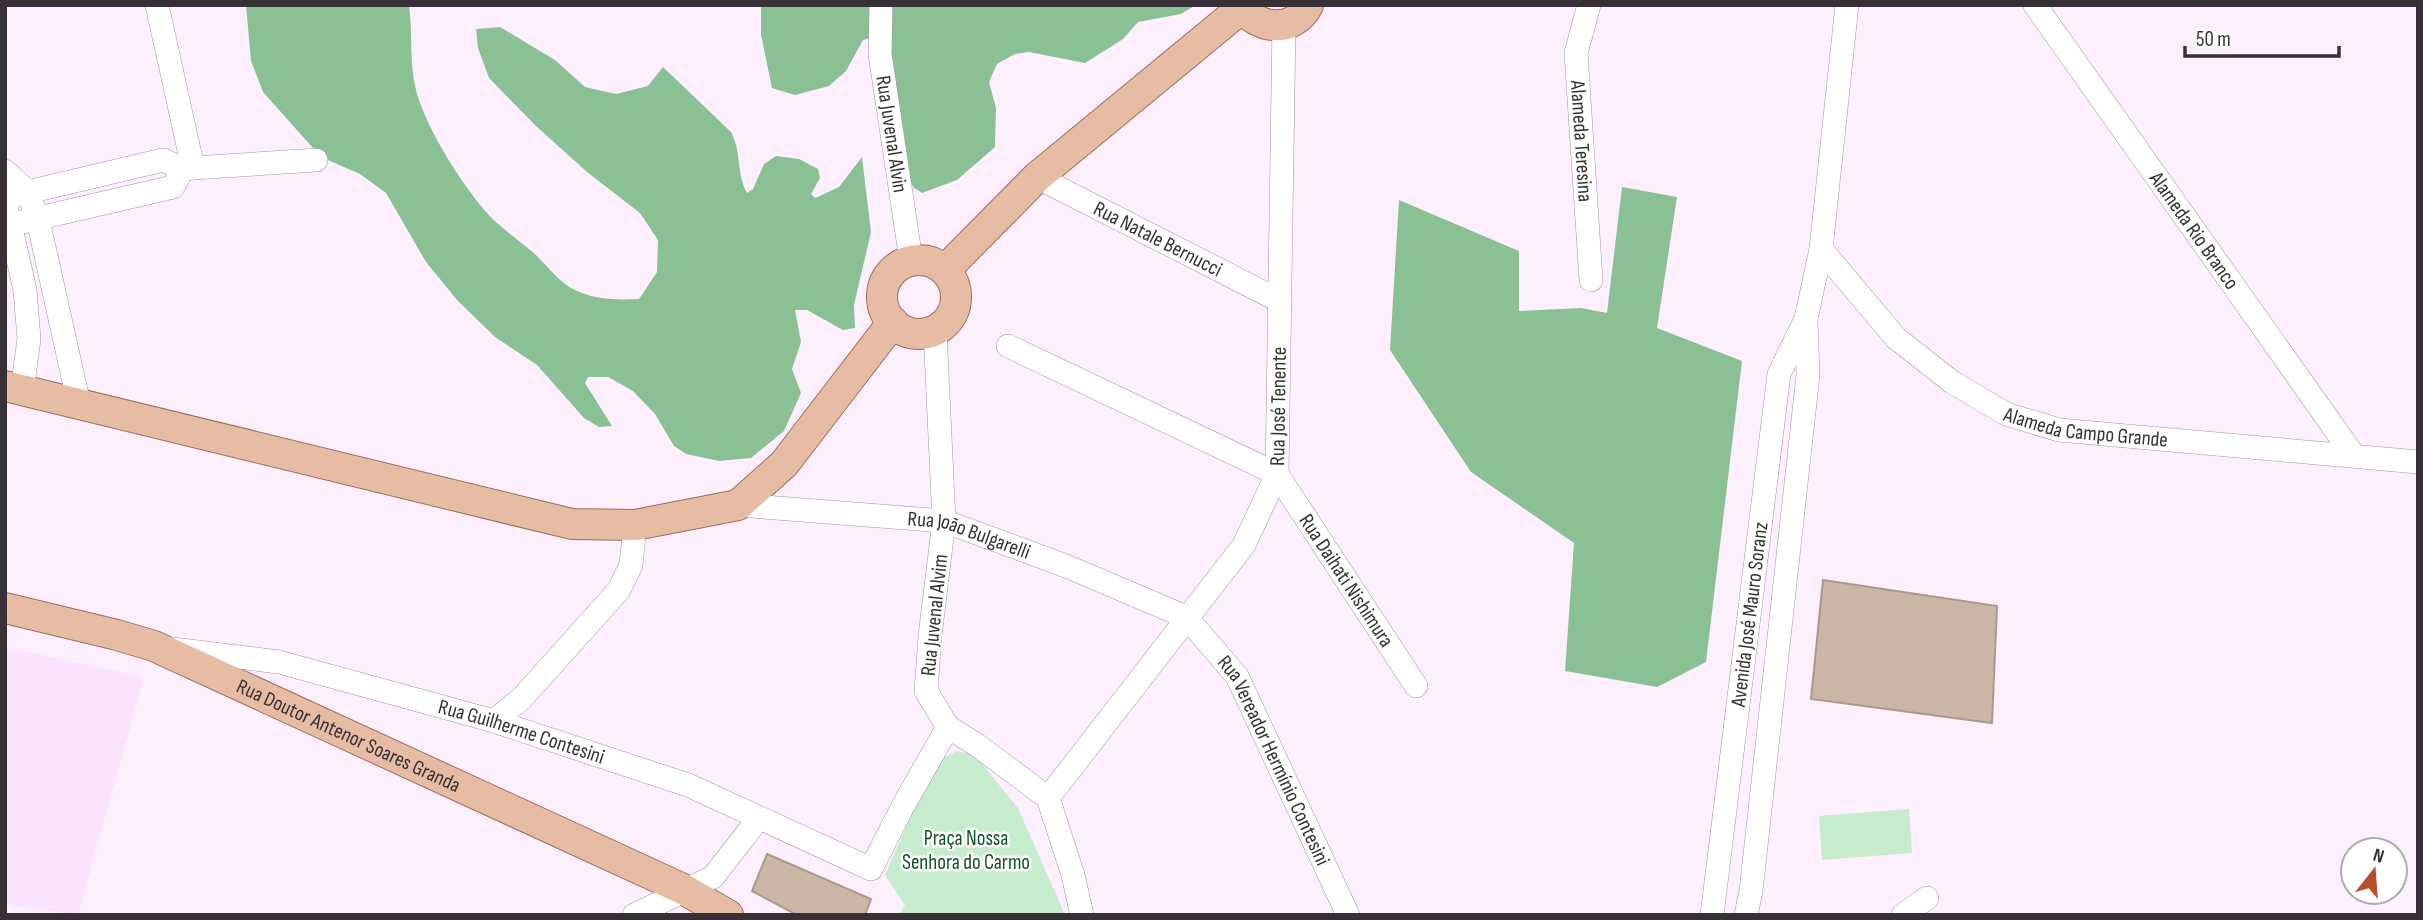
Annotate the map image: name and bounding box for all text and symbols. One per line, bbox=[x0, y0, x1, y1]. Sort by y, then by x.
scale bar bbox=[2185, 14, 2339, 58]
text: 50 m bbox=[2196, 27, 2231, 52]
street label: Rua Juvenal Alvin bbox=[870, 74, 913, 194]
street label: Alameda Teresina bbox=[1565, 79, 1598, 203]
street label: Alameda Rio Branco bbox=[2143, 166, 2244, 294]
street label: Rua Natale Bernucci bbox=[1089, 196, 1226, 282]
street label: Rua José Tenente bbox=[1265, 347, 1292, 466]
street label: Alameda Campo Grande bbox=[2000, 402, 2169, 453]
street label: Rua João Bulgarelli bbox=[907, 506, 1034, 565]
street label: Rua Daihati Nishimura bbox=[1294, 509, 1399, 652]
street label: Avenida José Mauro Soranz bbox=[1726, 520, 1774, 709]
street label: Rua Juvenal Alvim bbox=[916, 553, 953, 677]
street label: Rua Vereador Hermínio Contesini bbox=[1212, 650, 1335, 870]
street label: Rua Doutor Antenor Soares Granda bbox=[233, 674, 464, 798]
street label: Rua Guilherme Contesini bbox=[435, 694, 608, 770]
park label: Praça Nossa Senhora do Carmo bbox=[902, 826, 1030, 875]
north arrow bbox=[2339, 836, 2409, 906]
text: N bbox=[2370, 844, 2387, 869]

